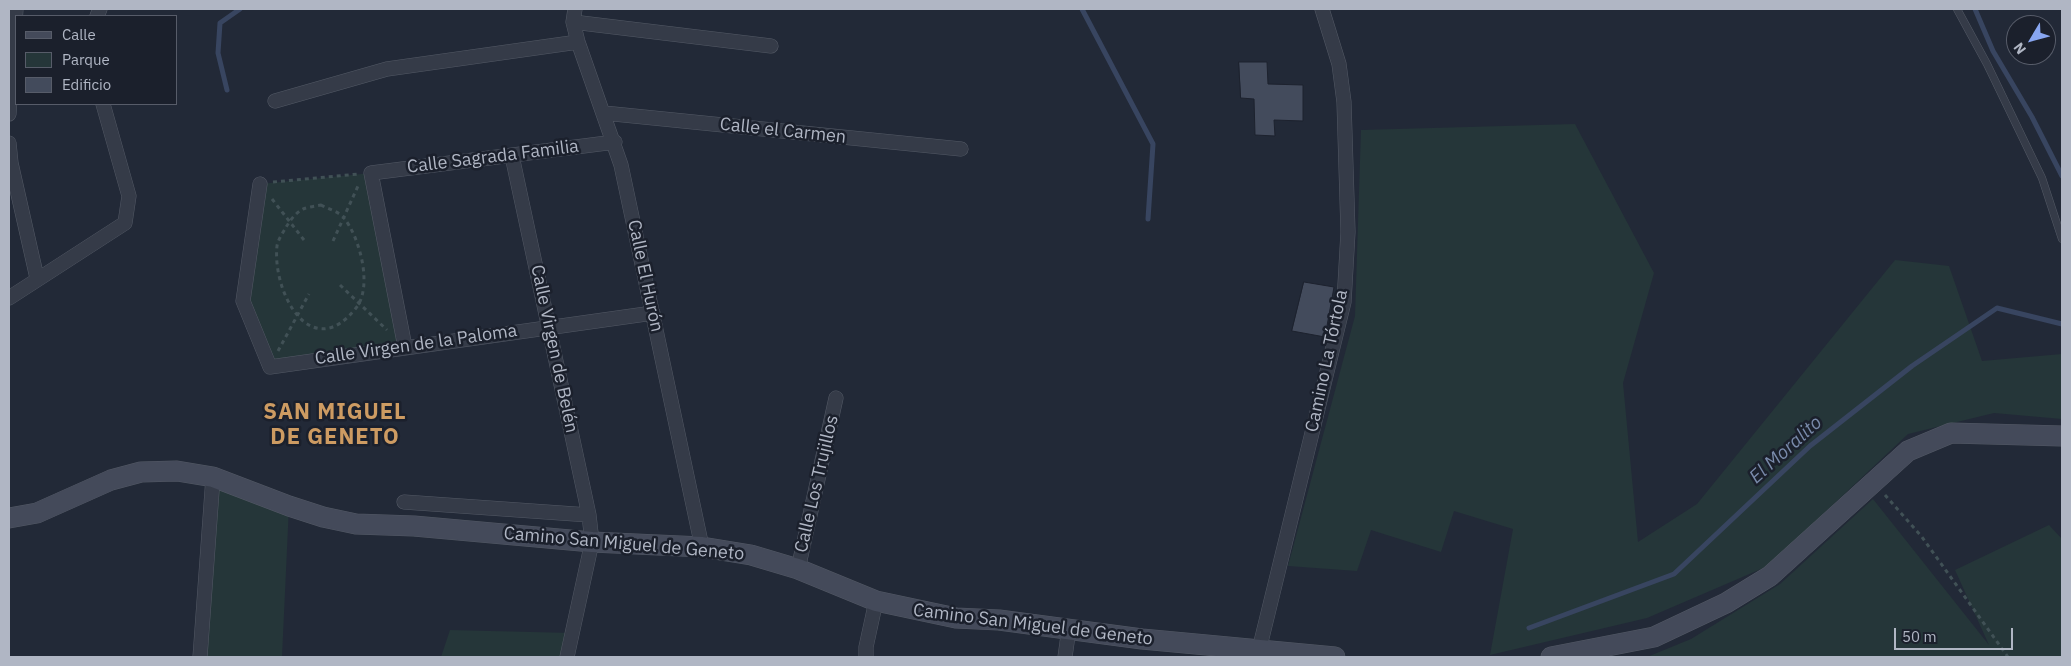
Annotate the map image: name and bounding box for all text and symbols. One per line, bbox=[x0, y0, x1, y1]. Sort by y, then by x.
legend bbox=[15, 15, 178, 105]
north arrow bbox=[2006, 15, 2056, 65]
text: Calle bbox=[62, 25, 96, 44]
text: N bbox=[2010, 39, 2030, 58]
text: Parque bbox=[62, 50, 110, 69]
text: Edificio bbox=[62, 75, 111, 94]
street label: Calle el Carmen bbox=[719, 114, 847, 148]
street label: Calle Sagrada Familia bbox=[406, 136, 580, 178]
street label: Calle El Hurón bbox=[623, 218, 667, 334]
street label: Calle Virgen de Belén bbox=[526, 263, 582, 435]
street label: Camino La Tórtola bbox=[1301, 288, 1353, 434]
street label: Calle Virgen de la Paloma bbox=[313, 320, 519, 370]
district label: SAN MIGUEL DE GENETO bbox=[262, 400, 408, 452]
water label: El Moralito bbox=[1745, 411, 1827, 489]
street label: Calle Los Trujillos bbox=[791, 413, 843, 555]
street label: Camino San Miguel de Geneto bbox=[503, 523, 745, 565]
street label: Camino San Miguel de Geneto bbox=[912, 600, 1154, 650]
scale bar bbox=[1896, 618, 2015, 650]
text: 50 m bbox=[1902, 627, 1937, 646]

